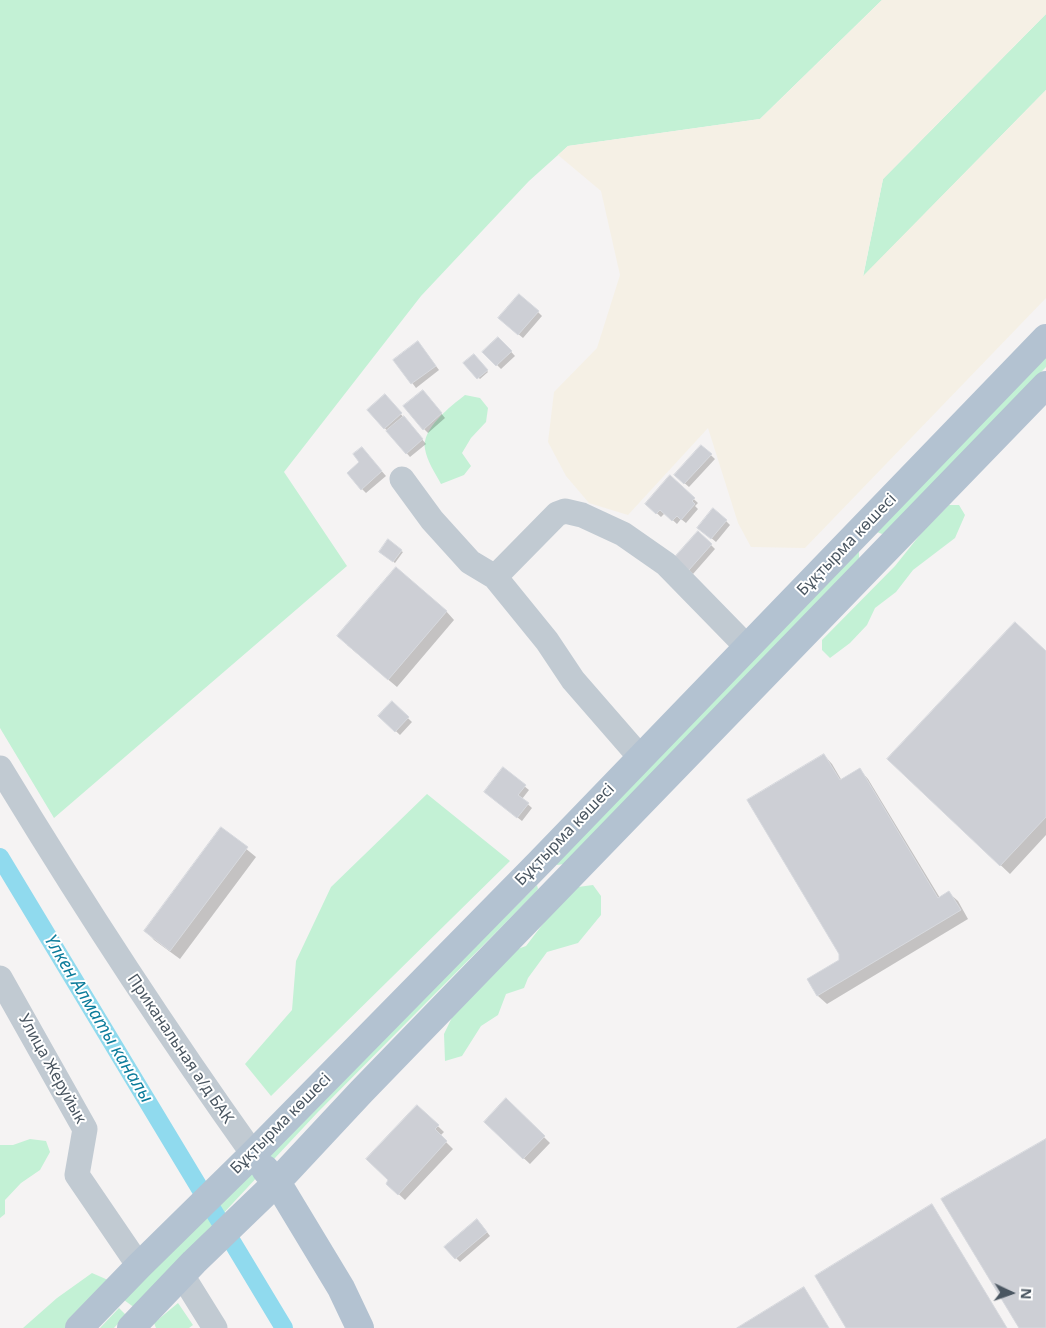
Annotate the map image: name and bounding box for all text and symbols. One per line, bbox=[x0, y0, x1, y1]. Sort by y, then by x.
street label: Бұқтырма көшесі bbox=[793, 490, 901, 600]
street label: Бұқтырма көшесі bbox=[511, 780, 619, 890]
water label: Үлкен Алматы каналы bbox=[39, 931, 157, 1107]
street label: Приканальная а/д БАК bbox=[123, 971, 237, 1127]
street label: Улица Жеруйык bbox=[14, 1011, 90, 1127]
street label: Бұқтырма көшесі bbox=[227, 1070, 335, 1178]
north arrow bbox=[986, 1268, 1036, 1318]
text: N bbox=[1017, 1288, 1036, 1300]

